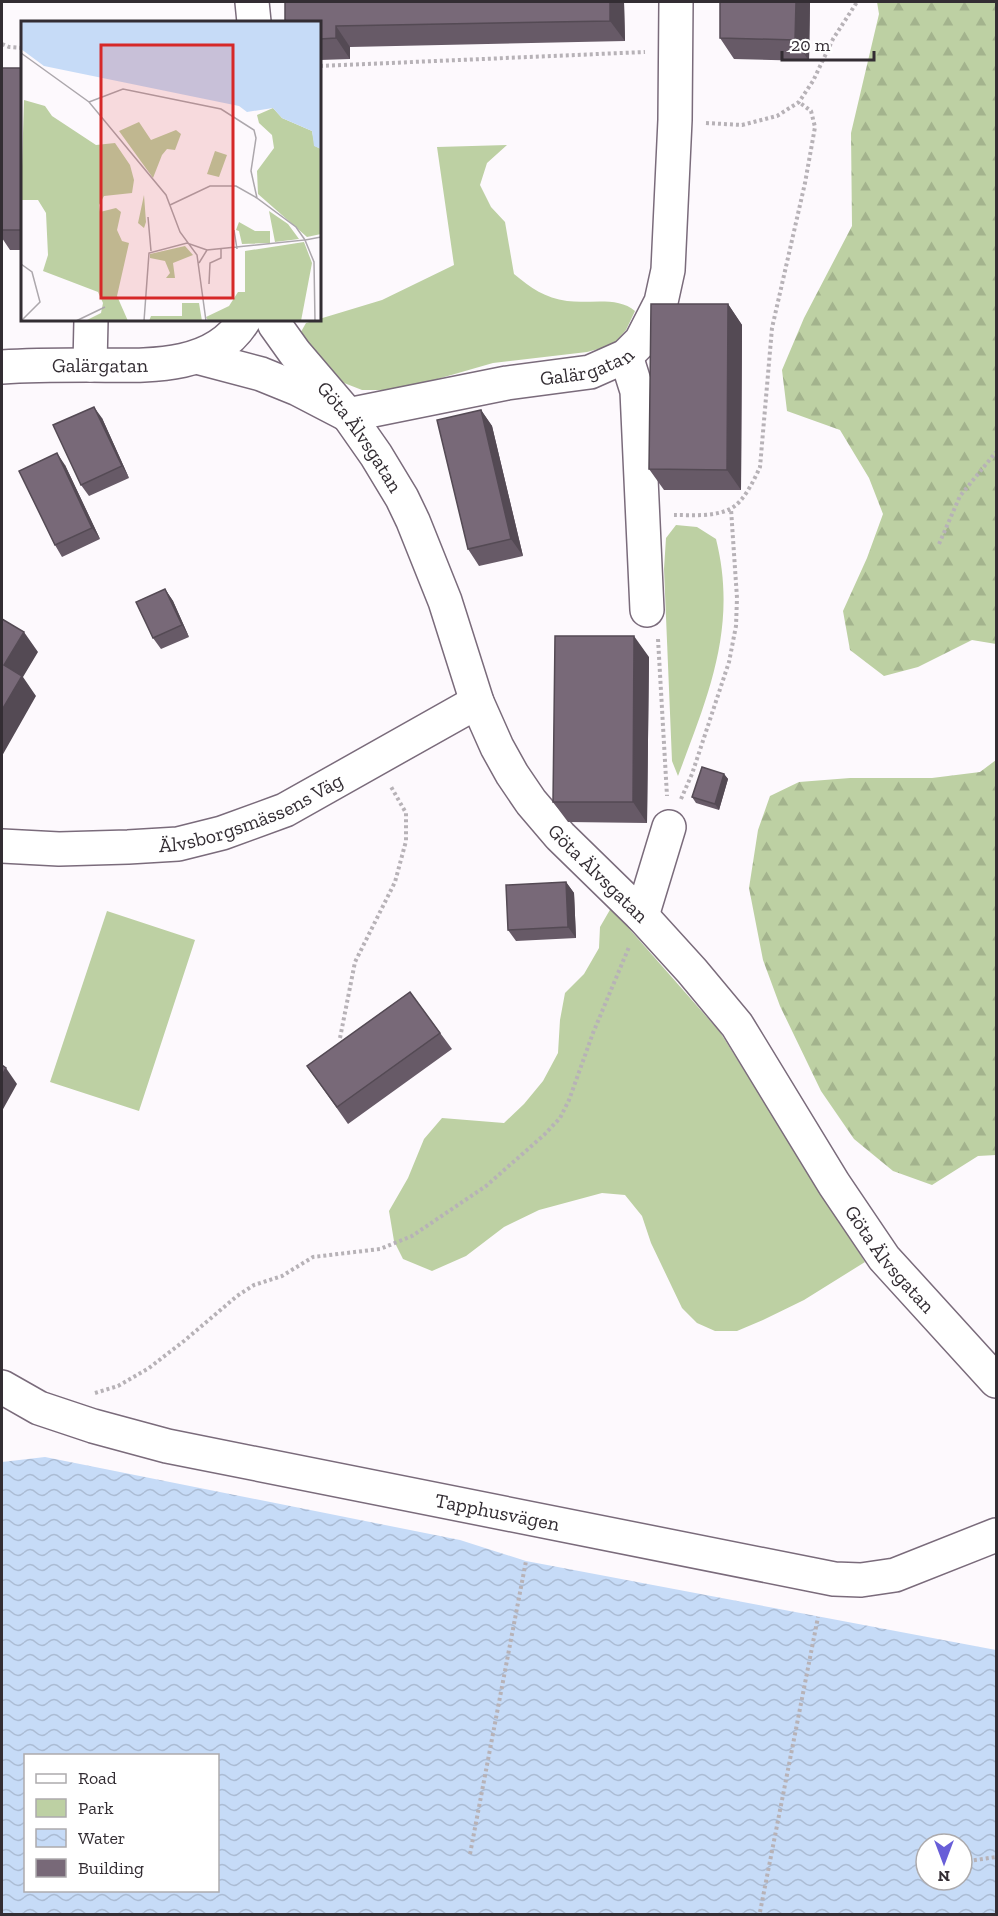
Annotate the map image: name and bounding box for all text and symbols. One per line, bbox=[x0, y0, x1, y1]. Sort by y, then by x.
inset map bbox=[21, 21, 321, 321]
scale bar bbox=[782, 24, 874, 62]
text: 20 m bbox=[791, 34, 831, 56]
street label: Galärgatan bbox=[538, 343, 639, 391]
street label: Galärgatan bbox=[52, 353, 149, 377]
street label: Göta Älvsgatan bbox=[312, 376, 408, 497]
street label: Älvsborgsmässens Väg bbox=[158, 768, 347, 857]
street label: Göta Älvsgatan bbox=[543, 819, 654, 928]
street label: Göta Älvsgatan bbox=[840, 1201, 940, 1318]
street label: Tapphusvägen bbox=[433, 1488, 562, 1536]
legend bbox=[24, 1754, 219, 1892]
text: Road bbox=[78, 1767, 117, 1789]
text: Park bbox=[78, 1797, 114, 1819]
text: Water bbox=[78, 1827, 125, 1849]
north arrow bbox=[914, 1832, 974, 1892]
text: Building bbox=[78, 1857, 144, 1879]
text: N bbox=[938, 1867, 950, 1886]

